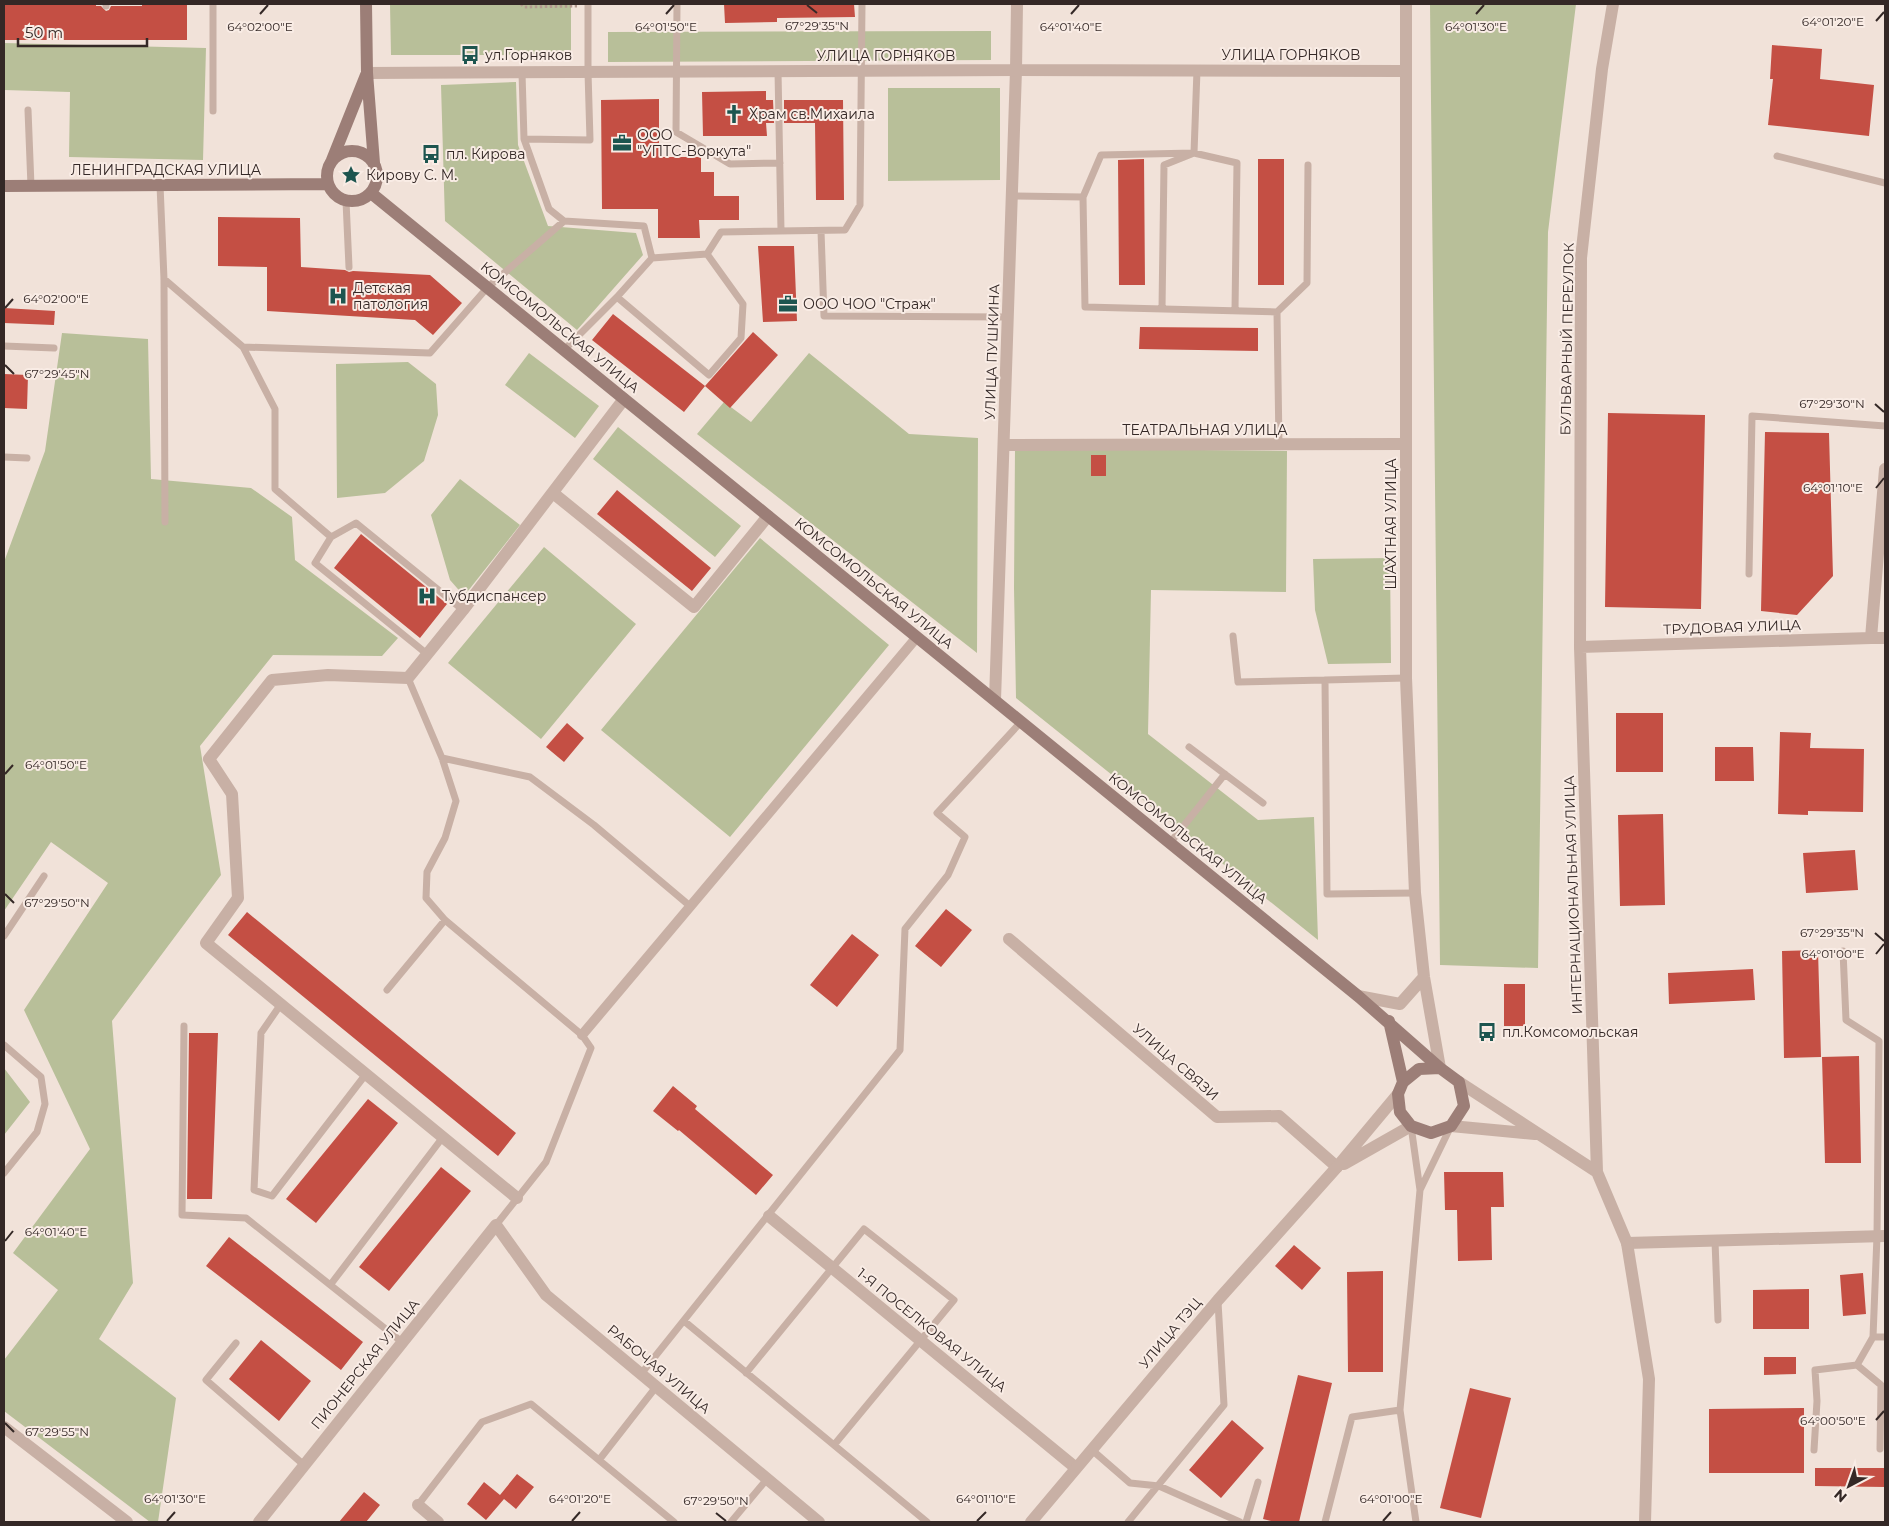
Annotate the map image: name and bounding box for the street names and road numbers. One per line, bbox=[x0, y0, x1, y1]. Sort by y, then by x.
street label: УЛИЦА ГОРНЯКОВ bbox=[1221, 46, 1361, 64]
street label: УЛИЦА ГОРНЯКОВ bbox=[816, 47, 956, 65]
street label: ЛЕНИНГРАДСКАЯ УЛИЦА bbox=[71, 161, 262, 179]
street label: БУЛЬВАРНЫЙ ПЕРЕУЛОК bbox=[1556, 242, 1578, 435]
street label: КОМСОМОЛЬСКАЯ УЛИЦА bbox=[477, 257, 644, 397]
street label: УЛИЦА ПУШКИНА bbox=[981, 283, 1003, 420]
street label: ТЕАТРАЛЬНАЯ УЛИЦА bbox=[1122, 421, 1288, 439]
street label: ШАХТНАЯ УЛИЦА bbox=[1382, 458, 1400, 590]
street label: КОМСОМОЛЬСКАЯ УЛИЦА bbox=[791, 513, 958, 653]
street label: ТРУДОВАЯ УЛИЦА bbox=[1663, 616, 1802, 638]
street label: КОМСОМОЛЬСКАЯ УЛИЦА bbox=[1105, 768, 1272, 908]
street label: ИНТЕРНАЦИОНАЛЬНАЯ УЛИЦА bbox=[1560, 775, 1586, 1015]
street label: УЛИЦА СВЯЗИ bbox=[1129, 1020, 1223, 1104]
street label: 1-Я ПОСЕЛКОВАЯ УЛИЦА bbox=[854, 1264, 1011, 1396]
street label: УЛИЦА ТЭЦ bbox=[1135, 1294, 1205, 1372]
street label: ПИОНЕРСКАЯ УЛИЦА bbox=[307, 1295, 424, 1433]
street label: РАБОЧАЯ УЛИЦА bbox=[604, 1321, 715, 1418]

